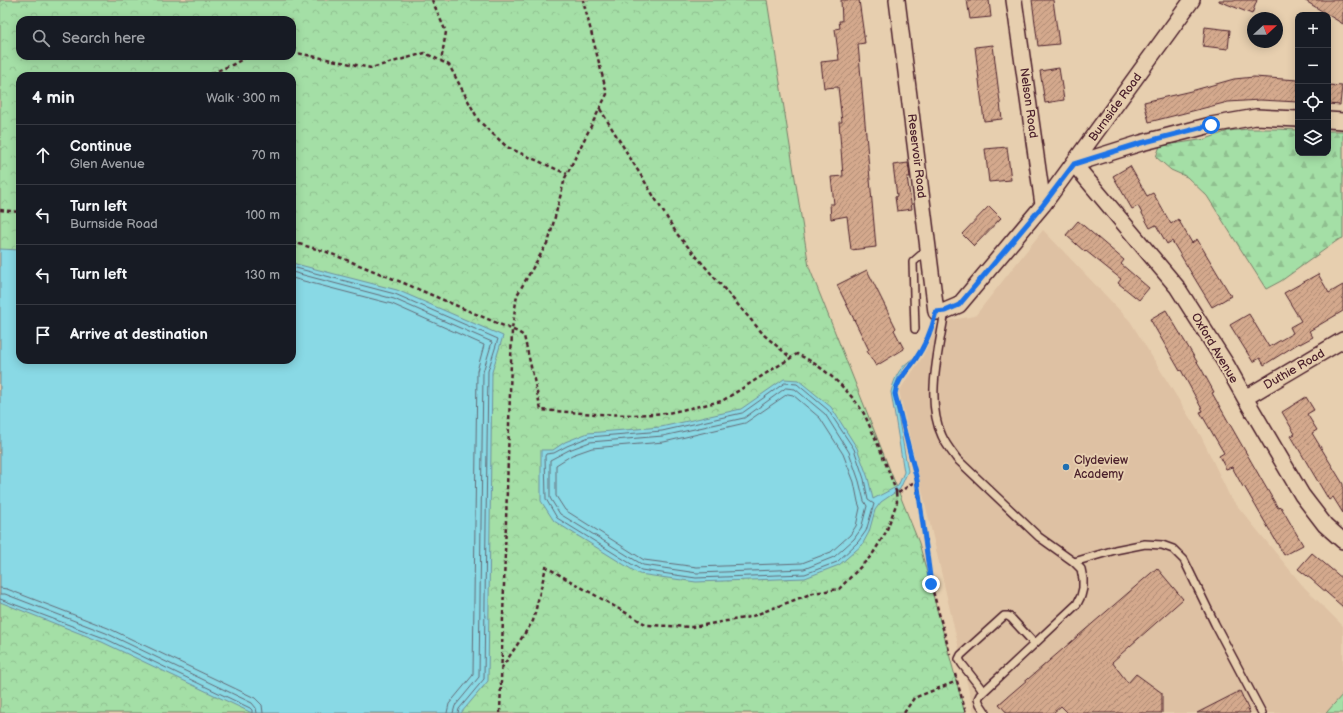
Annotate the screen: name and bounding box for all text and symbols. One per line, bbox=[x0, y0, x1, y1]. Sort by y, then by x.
north arrow bbox=[1247, 12, 1283, 48]
map controls bbox=[1295, 12, 1331, 156]
button: + bbox=[1295, 12, 1331, 48]
search box bbox=[16, 16, 296, 60]
icon: search bbox=[30, 27, 52, 49]
text: Search here bbox=[62, 29, 145, 48]
button: − bbox=[1295, 48, 1331, 84]
street label: Nelson Road bbox=[1016, 67, 1041, 139]
street label: Burnside Road bbox=[1086, 70, 1145, 144]
button: locate bbox=[1295, 84, 1331, 120]
text: 4 min bbox=[32, 88, 75, 108]
text: Walk · 300 m bbox=[206, 90, 280, 106]
street label: Reservoir Road bbox=[904, 113, 929, 199]
route start bbox=[1202, 116, 1220, 134]
button: layers bbox=[1295, 120, 1331, 156]
text: Continue bbox=[70, 137, 132, 156]
icon: ahead bbox=[32, 144, 54, 166]
text: 70 m bbox=[252, 147, 280, 163]
text: Glen Avenue bbox=[70, 156, 145, 172]
text: Turn left bbox=[70, 197, 127, 216]
icon: left bbox=[32, 204, 54, 226]
text: 100 m bbox=[245, 207, 280, 223]
text: Burnside Road bbox=[70, 216, 158, 232]
icon: left bbox=[32, 264, 54, 286]
text: Turn left bbox=[70, 265, 127, 284]
text: 130 m bbox=[245, 267, 280, 283]
street label: Oxford Avenue bbox=[1188, 310, 1241, 386]
icon: arrive bbox=[32, 324, 54, 346]
text: Arrive at destination bbox=[70, 325, 208, 344]
street label: Duthie Road bbox=[1261, 346, 1328, 393]
place label: Clydeview Academy bbox=[1074, 453, 1128, 482]
marker: Clydeview Academy bbox=[1061, 462, 1071, 472]
route end bbox=[922, 575, 940, 593]

